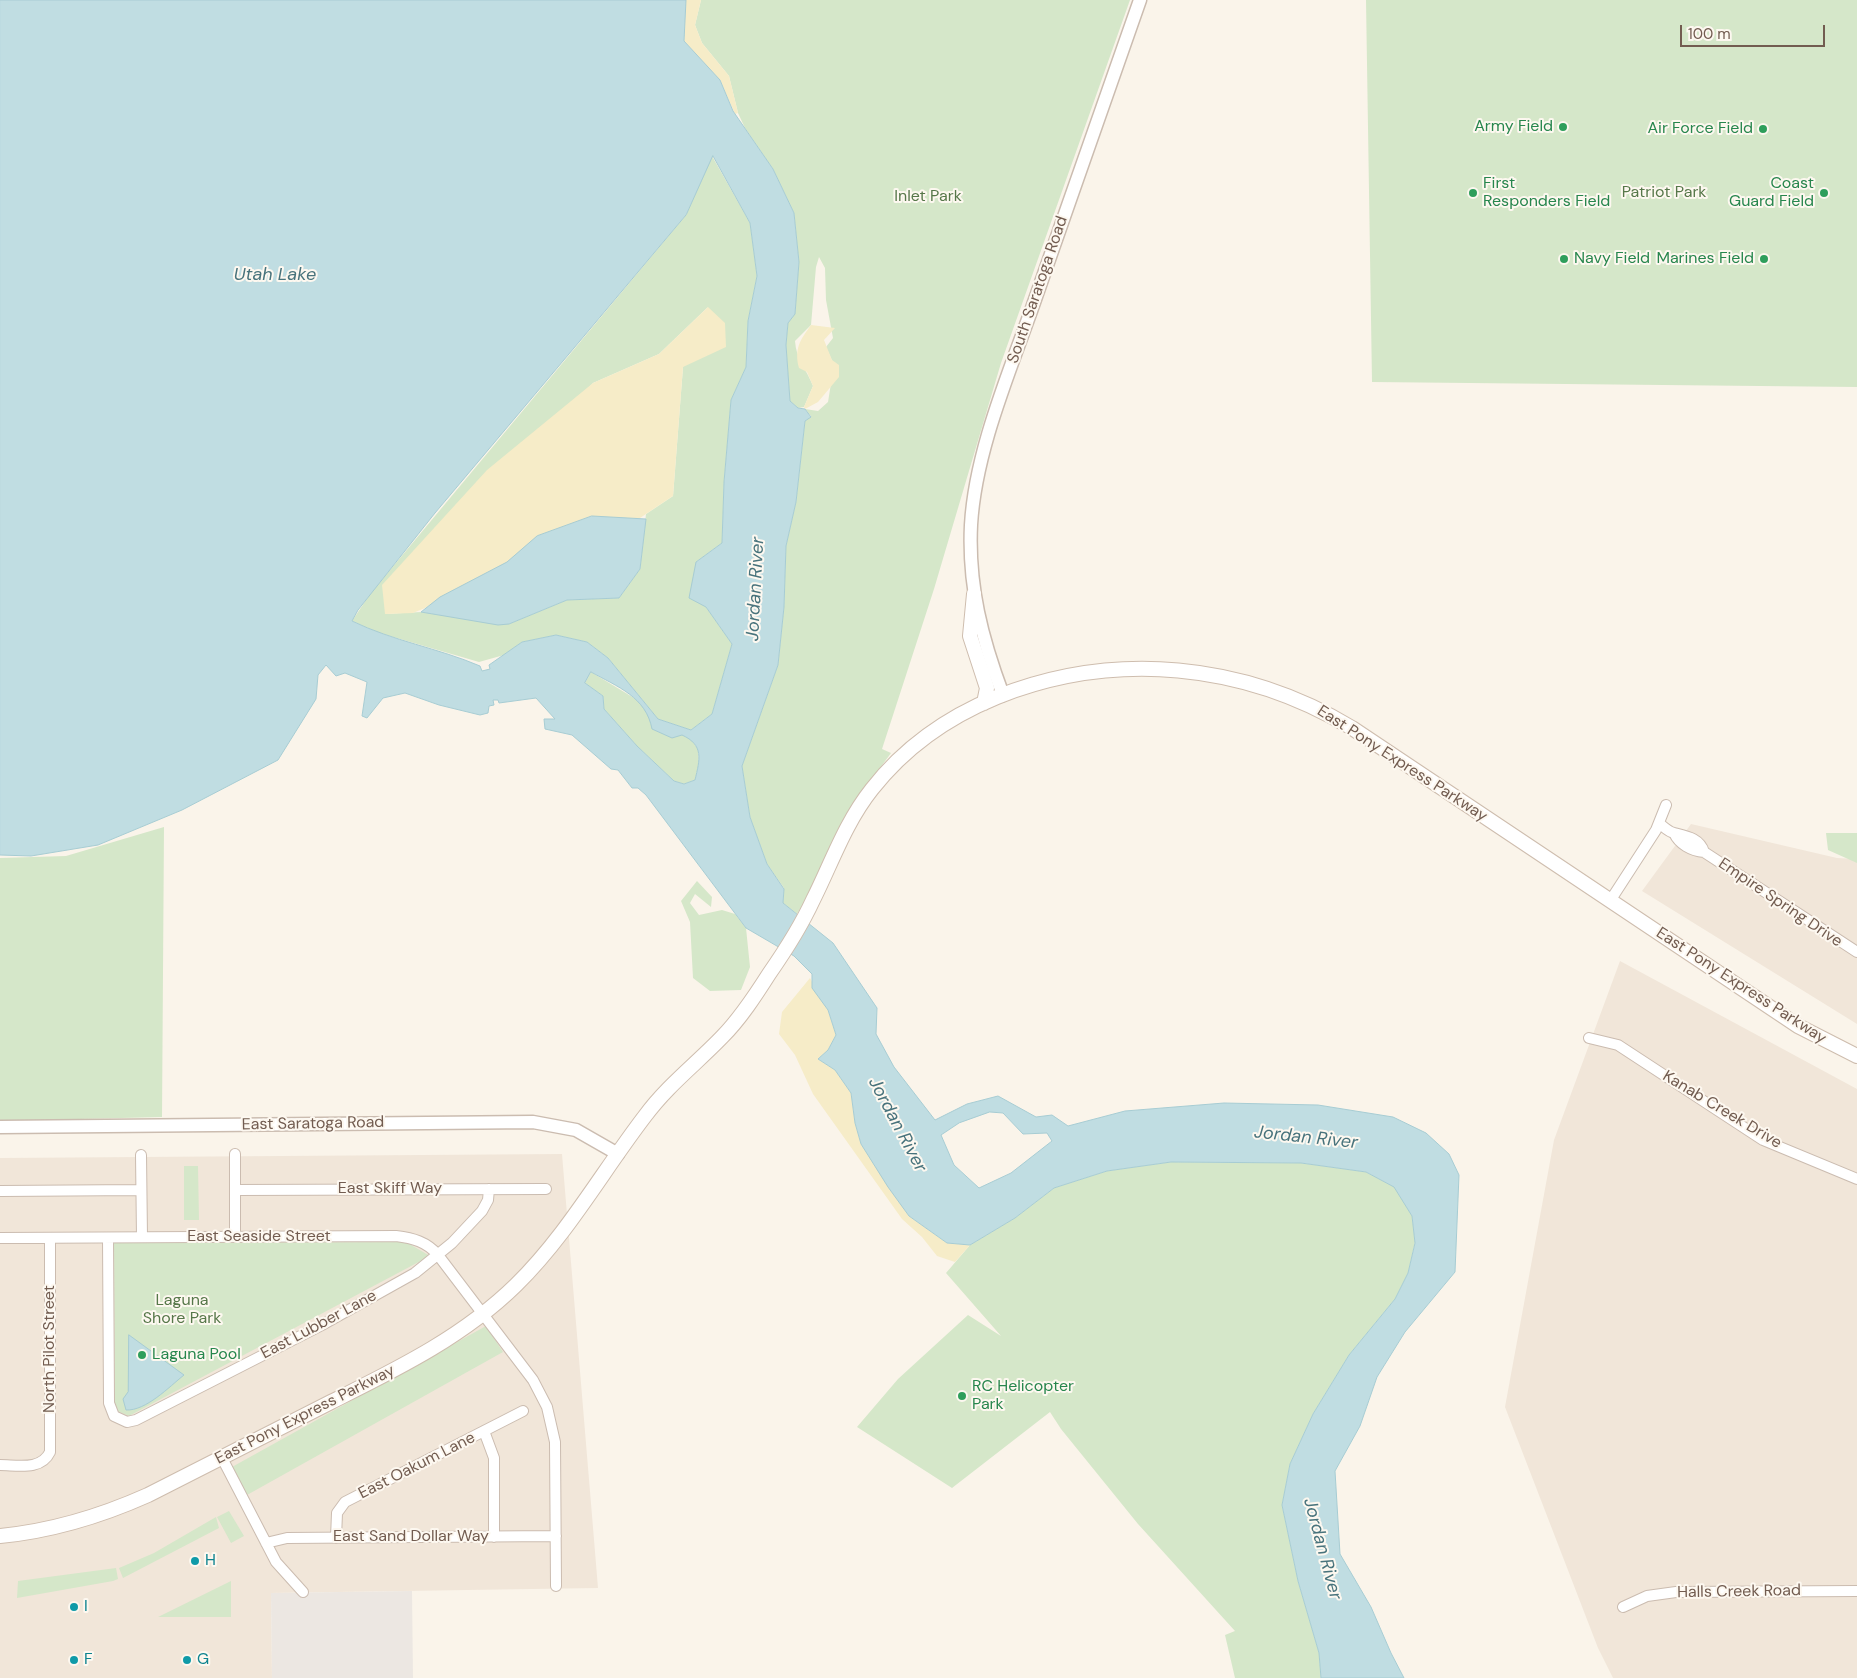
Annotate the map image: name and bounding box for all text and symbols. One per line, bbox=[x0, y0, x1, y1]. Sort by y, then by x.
scale bar bbox=[1682, 15, 1827, 47]
text: 100 m bbox=[1688, 24, 1731, 44]
place label: Army Field bbox=[1474, 117, 1553, 137]
place label: Air Force Field bbox=[1647, 119, 1753, 139]
marker: Army Field bbox=[1557, 121, 1569, 133]
marker: Air Force Field bbox=[1757, 123, 1769, 135]
place label: First Responders Field bbox=[1483, 174, 1610, 212]
place label: Coast Guard Field bbox=[1729, 174, 1814, 212]
park label: Patriot Park bbox=[1622, 183, 1706, 203]
park label: Inlet Park bbox=[894, 187, 962, 207]
marker: First Responders Field bbox=[1467, 187, 1479, 199]
marker: Coast Guard Field bbox=[1818, 187, 1830, 199]
street label: South Saratoga Road bbox=[1004, 214, 1072, 366]
place label: Navy Field bbox=[1574, 249, 1650, 269]
place label: Marines Field bbox=[1656, 249, 1754, 269]
marker: Navy Field bbox=[1558, 253, 1570, 265]
marker: Marines Field bbox=[1758, 253, 1770, 265]
water label: Utah Lake bbox=[234, 264, 316, 286]
water label: Jordan River bbox=[742, 537, 770, 641]
street label: East Pony Express Parkway bbox=[1313, 702, 1491, 826]
street label: Empire Spring Drive bbox=[1714, 854, 1846, 952]
street label: East Pony Express Parkway bbox=[1652, 924, 1830, 1048]
street label: Kanab Creek Drive bbox=[1659, 1067, 1785, 1153]
water label: Jordan River bbox=[863, 1074, 931, 1176]
street label: East Saratoga Road bbox=[242, 1113, 384, 1135]
water label: Jordan River bbox=[1253, 1122, 1359, 1154]
street label: East Skiff Way bbox=[338, 1179, 442, 1199]
street label: East Seaside Street bbox=[187, 1227, 331, 1247]
street label: North Pilot Street bbox=[40, 1285, 60, 1413]
street label: East Lubber Lane bbox=[258, 1286, 380, 1364]
park label: Laguna Shore Park bbox=[143, 1291, 221, 1329]
place label: Laguna Pool bbox=[152, 1345, 241, 1365]
marker: Laguna Pool bbox=[136, 1349, 148, 1361]
street label: East Pony Express Parkway bbox=[212, 1361, 398, 1469]
place label: RC Helicopter Park bbox=[972, 1377, 1074, 1415]
marker: RC Helicopter Park bbox=[956, 1390, 968, 1402]
street label: East Oakum Lane bbox=[356, 1428, 478, 1504]
water label: Jordan River bbox=[1298, 1496, 1346, 1602]
street label: East Sand Dollar Way bbox=[333, 1527, 489, 1547]
place label: H bbox=[205, 1551, 216, 1571]
marker: H bbox=[189, 1555, 201, 1567]
street label: Halls Creek Road bbox=[1677, 1581, 1801, 1603]
place label: I bbox=[84, 1597, 88, 1617]
marker: I bbox=[68, 1601, 80, 1613]
place label: F bbox=[84, 1650, 93, 1670]
place label: G bbox=[197, 1650, 209, 1670]
marker: F bbox=[68, 1654, 80, 1666]
marker: G bbox=[181, 1654, 193, 1666]

